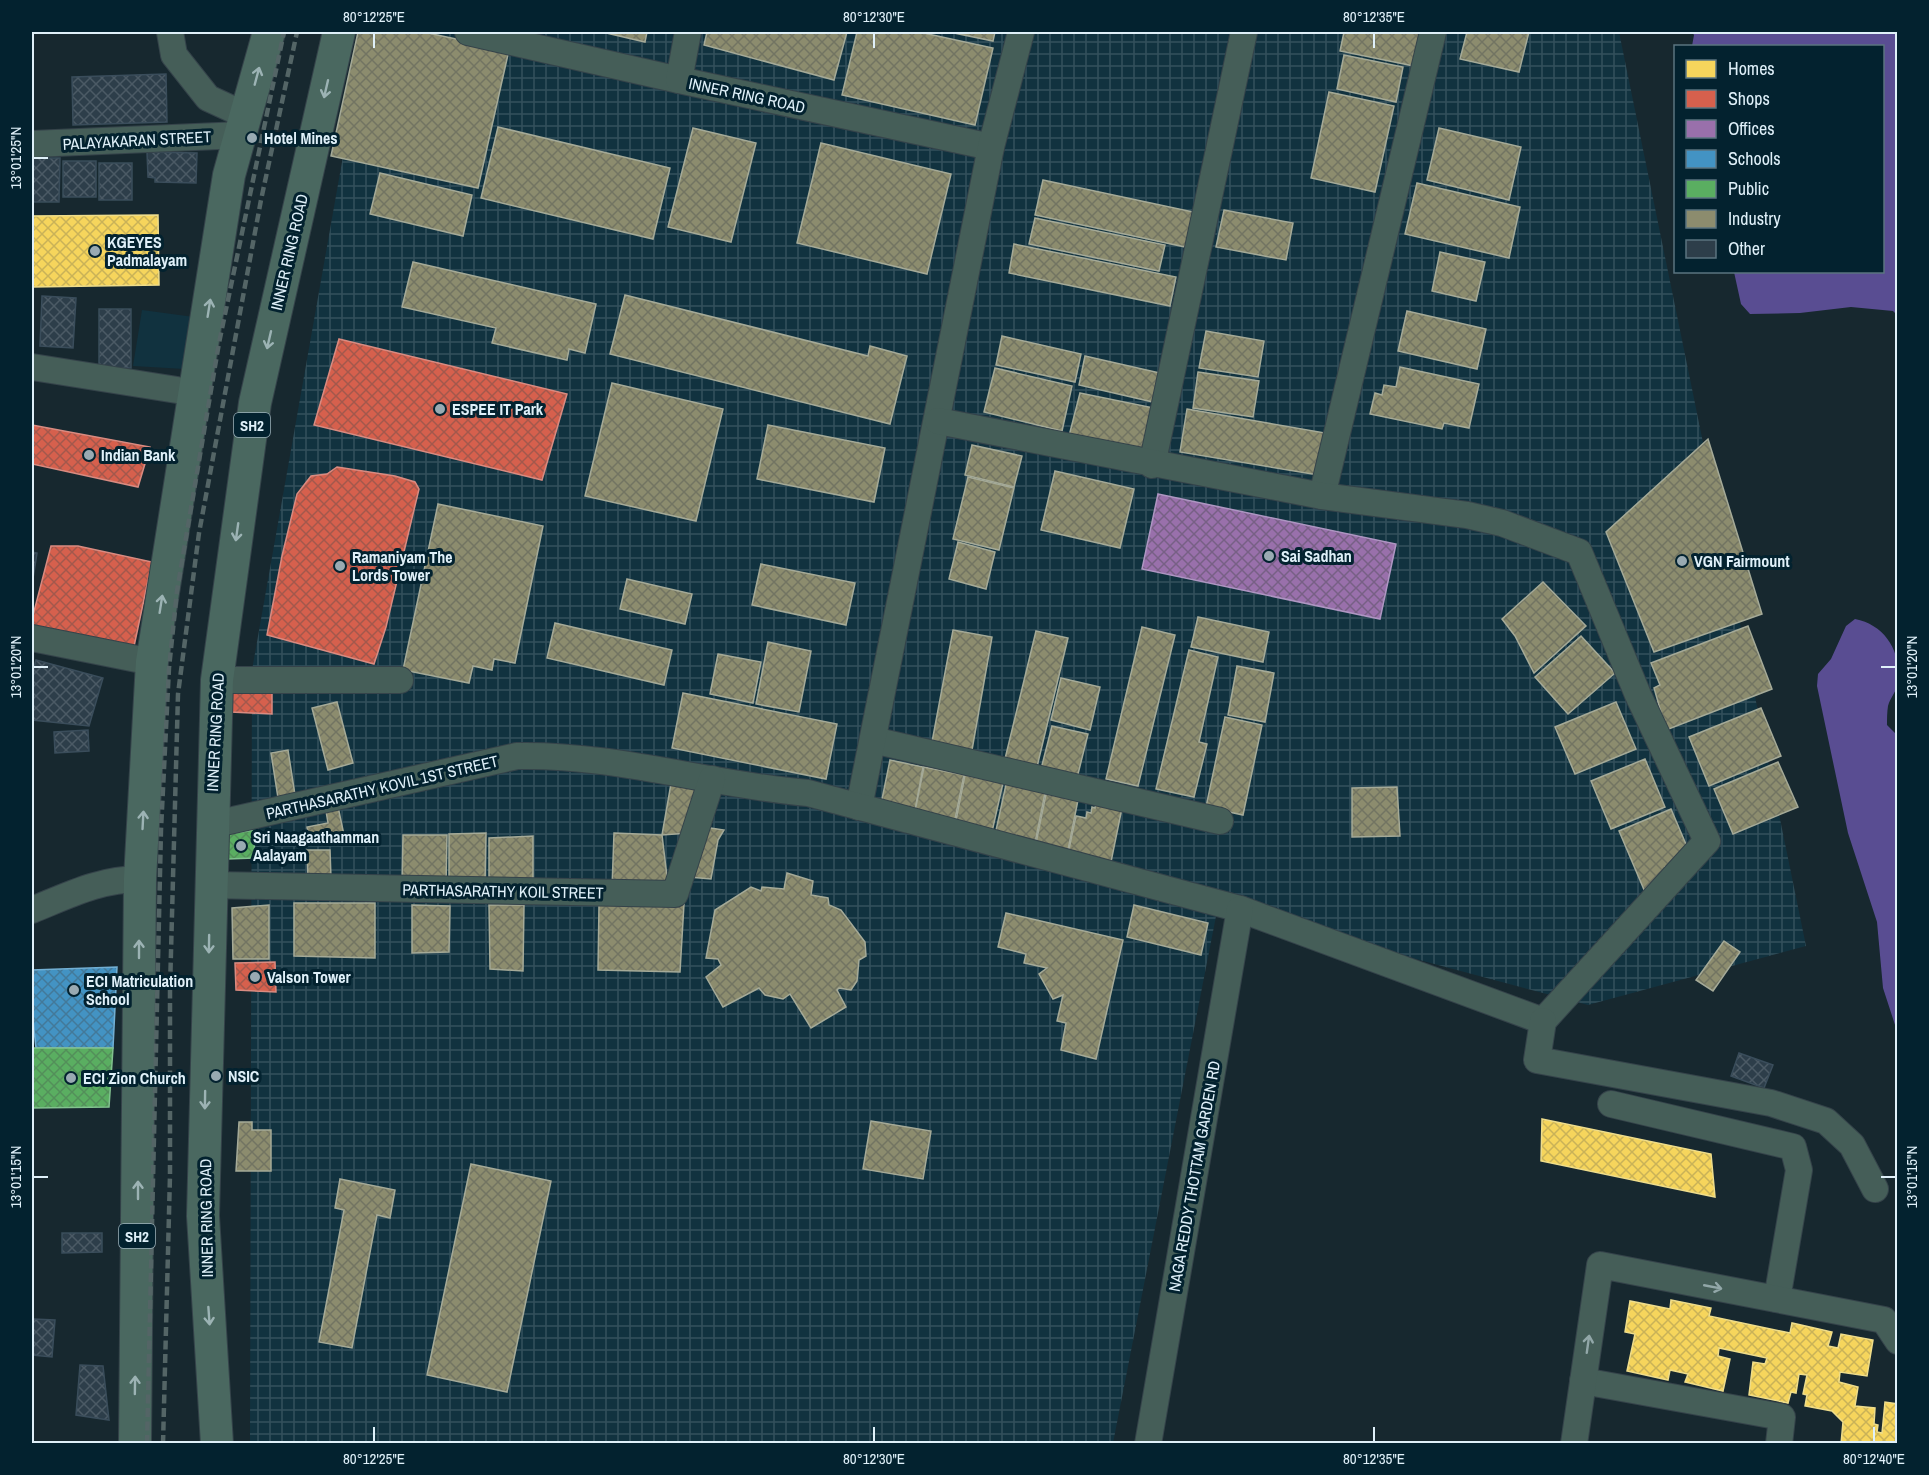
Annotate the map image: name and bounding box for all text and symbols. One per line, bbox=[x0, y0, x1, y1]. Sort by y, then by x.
text: 80°12'25"E bbox=[343, 6, 405, 27]
text: 80°12'30"E bbox=[843, 6, 905, 27]
text: 80°12'35"E bbox=[1343, 6, 1405, 27]
legend bbox=[1674, 45, 1884, 273]
text: Homes bbox=[1728, 56, 1775, 81]
one-way arrow bbox=[252, 67, 264, 86]
street label: INNER RING ROAD bbox=[687, 72, 807, 118]
one-way arrow bbox=[320, 78, 331, 98]
text: Shops bbox=[1728, 86, 1770, 111]
text: Offices bbox=[1728, 116, 1775, 141]
street label: PALAYAKARAN STREET bbox=[62, 125, 212, 155]
text: 13°01'25"N bbox=[5, 127, 26, 189]
place label: Hotel Mines bbox=[264, 127, 338, 149]
marker: Hotel Mines bbox=[245, 131, 259, 145]
text: Schools bbox=[1728, 146, 1781, 171]
text: Public bbox=[1728, 176, 1769, 201]
street label: INNER RING ROAD bbox=[265, 192, 313, 312]
text: Industry bbox=[1728, 206, 1781, 231]
place label: KGEYES Padmalayam bbox=[107, 231, 187, 271]
text: Other bbox=[1728, 236, 1765, 261]
marker: KGEYES Padmalayam bbox=[88, 244, 102, 258]
one-way arrow bbox=[203, 298, 214, 318]
one-way arrow bbox=[263, 330, 274, 349]
place label: ESPEE IT Park bbox=[452, 398, 544, 420]
marker: ESPEE IT Park bbox=[433, 402, 447, 416]
road number: SH2 bbox=[234, 413, 270, 437]
place label: Indian Bank bbox=[101, 444, 176, 466]
marker: Indian Bank bbox=[82, 448, 96, 462]
one-way arrow bbox=[231, 522, 242, 542]
place label: Sai Sadhan bbox=[1281, 545, 1352, 567]
place label: Ramaniyam The Lords Tower bbox=[352, 546, 453, 586]
marker: Sai Sadhan bbox=[1262, 549, 1276, 563]
place label: VGN Fairmount bbox=[1694, 550, 1790, 572]
marker: VGN Fairmount bbox=[1675, 554, 1689, 568]
marker: Ramaniyam The Lords Tower bbox=[333, 559, 347, 573]
one-way arrow bbox=[156, 595, 167, 614]
text: 13°01'20"N bbox=[5, 636, 26, 698]
text: 13°01'20"N bbox=[1901, 636, 1922, 698]
street label: INNER RING ROAD bbox=[201, 672, 229, 792]
street label: PARTHASARATHY KOVIL 1ST STREET bbox=[264, 750, 500, 824]
one-way arrow bbox=[138, 811, 149, 831]
place label: Sri Naagaathamman Aalayam bbox=[253, 826, 379, 866]
marker: Sri Naagaathamman Aalayam bbox=[234, 839, 248, 853]
street label: PARTHASARATHY KOIL STREET bbox=[402, 878, 604, 904]
one-way arrow bbox=[203, 933, 215, 953]
one-way arrow bbox=[134, 939, 145, 959]
place label: Valson Tower bbox=[267, 966, 352, 988]
place label: ECI Matriculation School bbox=[86, 970, 193, 1010]
marker: Valson Tower bbox=[248, 970, 262, 984]
marker: ECI Matriculation School bbox=[67, 983, 81, 997]
street label: NAGA REDDY THOTTAM GARDEN RD bbox=[1163, 1059, 1225, 1293]
place label: NSIC bbox=[228, 1065, 259, 1087]
place label: ECI Zion Church bbox=[83, 1067, 186, 1089]
marker: NSIC bbox=[209, 1069, 223, 1083]
marker: ECI Zion Church bbox=[64, 1071, 78, 1085]
one-way arrow bbox=[199, 1089, 211, 1109]
text: 13°01'15"N bbox=[5, 1146, 26, 1208]
text: 13°01'15"N bbox=[1901, 1146, 1922, 1208]
street label: INNER RING ROAD bbox=[194, 1158, 218, 1278]
one-way arrow bbox=[132, 1181, 144, 1201]
road number: SH2 bbox=[119, 1224, 155, 1248]
one-way arrow bbox=[1703, 1282, 1722, 1293]
one-way arrow bbox=[204, 1305, 215, 1325]
one-way arrow bbox=[1583, 1335, 1594, 1354]
one-way arrow bbox=[129, 1376, 141, 1396]
text: 80°12'25"E bbox=[343, 1448, 405, 1469]
text: 80°12'30"E bbox=[843, 1448, 905, 1469]
text: 80°12'35"E bbox=[1343, 1448, 1405, 1469]
text: 80°12'40"E bbox=[1843, 1448, 1905, 1469]

